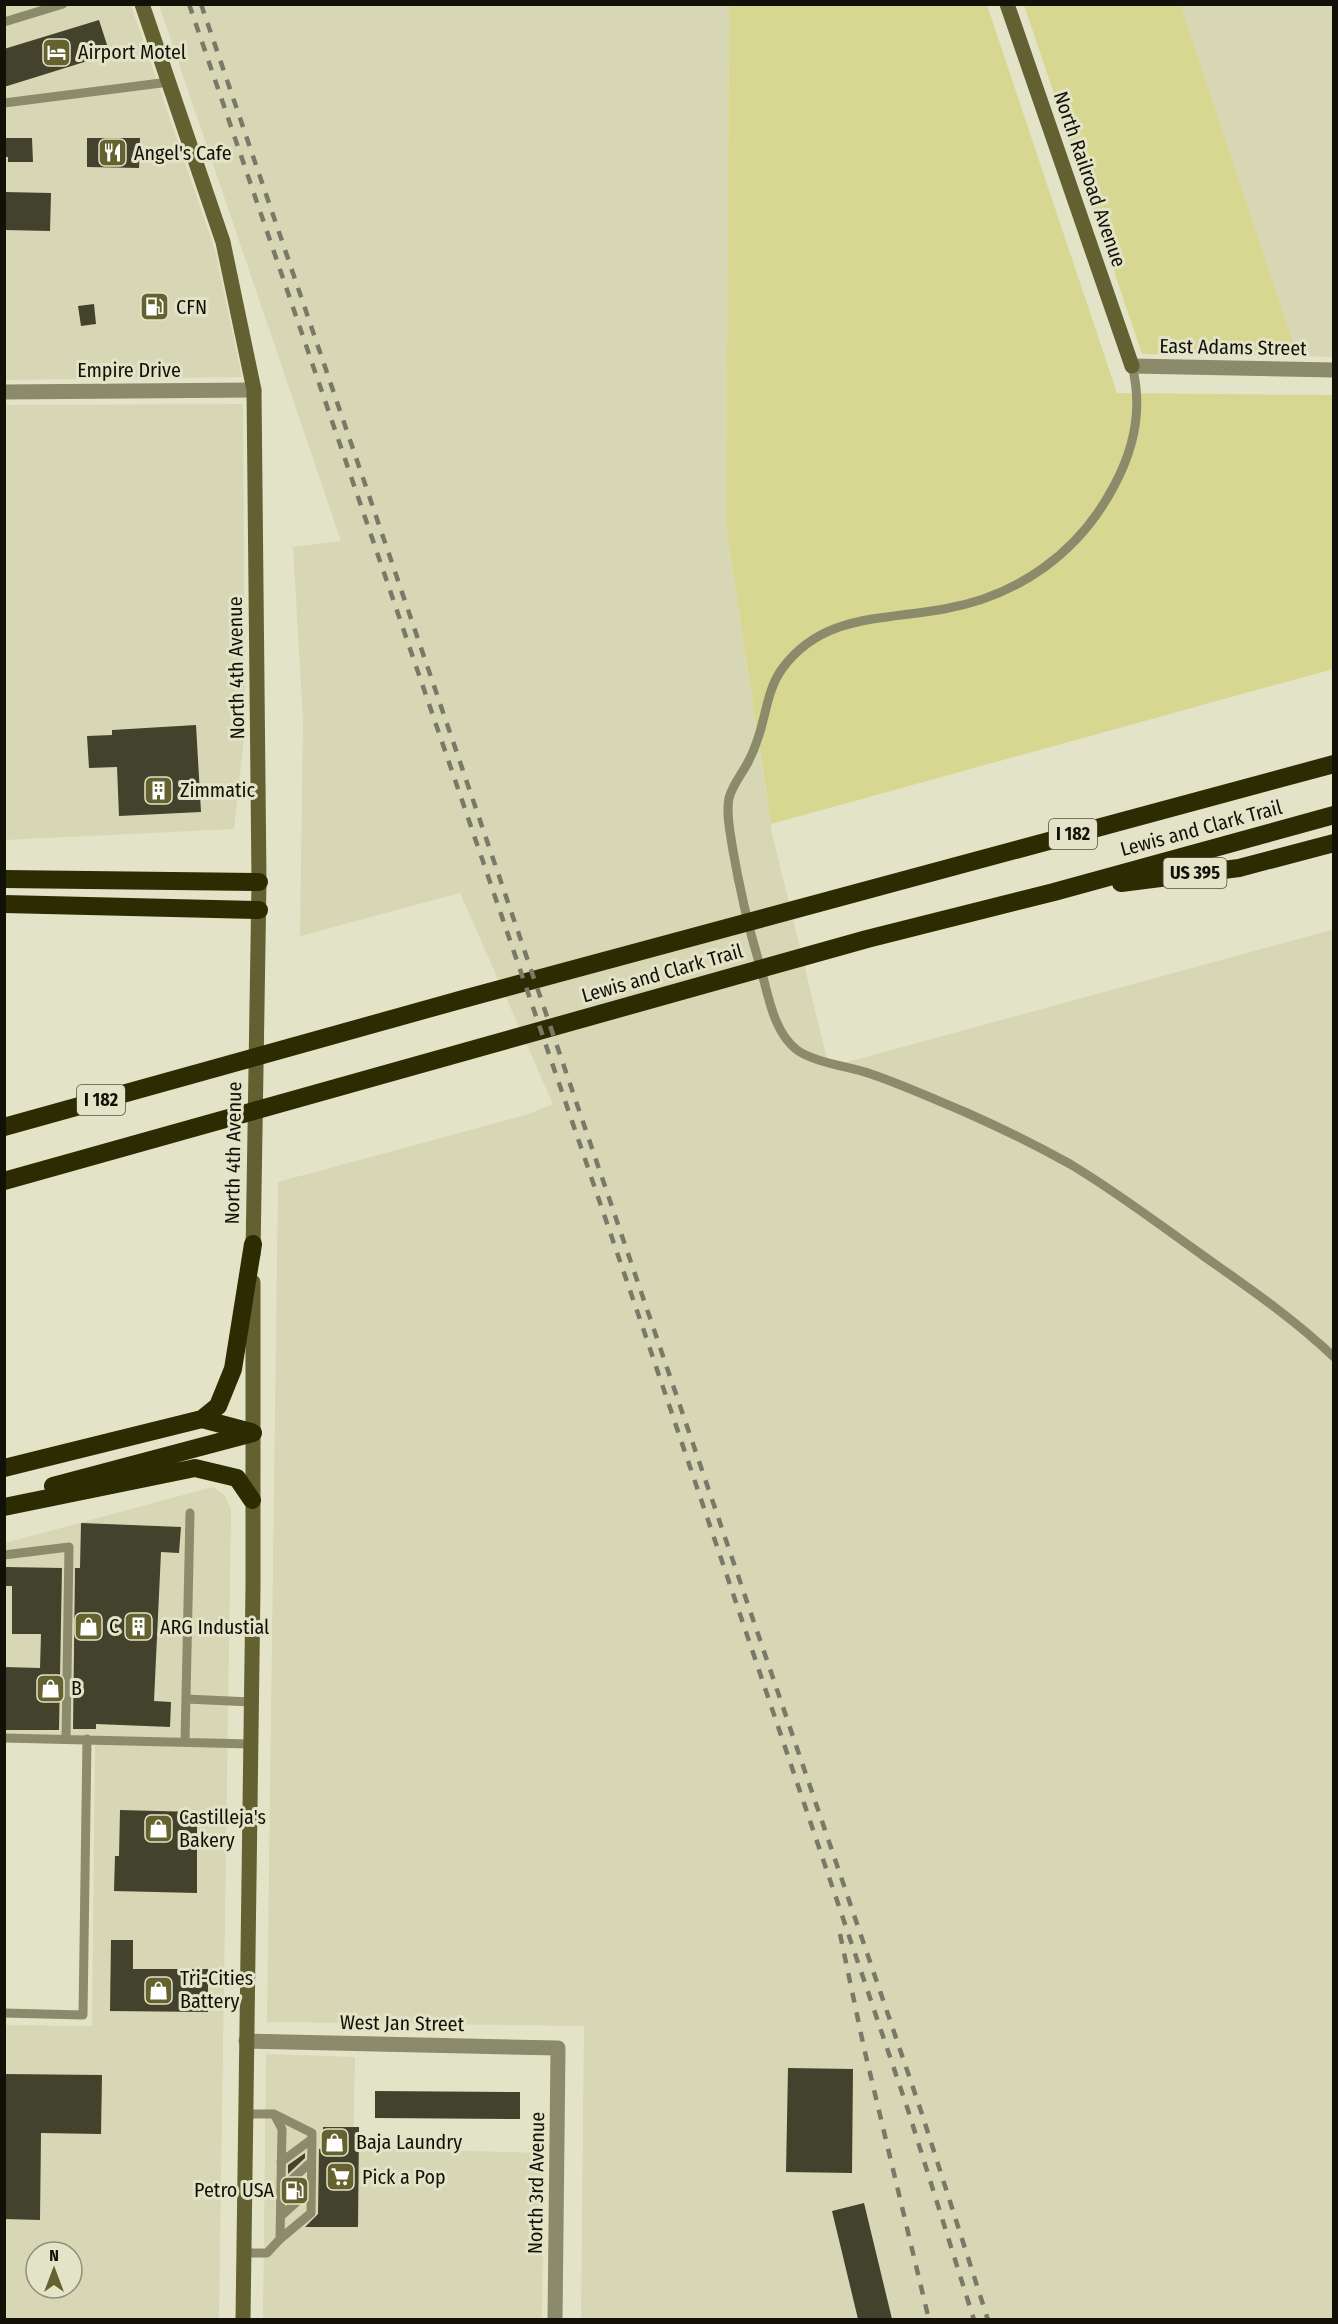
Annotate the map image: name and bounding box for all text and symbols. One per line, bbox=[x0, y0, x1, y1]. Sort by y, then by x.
hotel icon: Airport Motel bbox=[41, 36, 73, 68]
place label: Airport Motel bbox=[78, 40, 186, 64]
street label: North Railroad Avenue bbox=[1049, 88, 1131, 270]
restaurant icon: Angel's Cafe bbox=[97, 137, 129, 169]
place label: Angel's Cafe bbox=[134, 141, 232, 165]
fuel station icon: CFN bbox=[139, 291, 171, 323]
place label: CFN bbox=[176, 295, 207, 319]
street label: East Adams Street bbox=[1159, 334, 1307, 360]
street label: Empire Drive bbox=[77, 358, 181, 382]
street label: North 4th Avenue bbox=[223, 596, 249, 740]
building icon: Zimmatic bbox=[143, 774, 175, 806]
place label: Zimmatic bbox=[180, 778, 256, 802]
street label: Lewis and Clark Trail bbox=[1117, 795, 1285, 861]
road number: I 182 bbox=[1049, 819, 1097, 849]
road number: US 395 bbox=[1164, 858, 1226, 888]
street label: Lewis and Clark Trail bbox=[579, 939, 745, 1007]
street label: North 4th Avenue bbox=[220, 1081, 246, 1225]
road number: I 182 bbox=[77, 1085, 125, 1115]
shop icon: C bbox=[72, 1610, 104, 1642]
building icon: ARG Industial bbox=[123, 1611, 155, 1643]
place label: C bbox=[109, 1614, 119, 1638]
place label: ARG Industial bbox=[160, 1615, 269, 1639]
shop icon: B bbox=[34, 1672, 66, 1704]
place label: B bbox=[71, 1676, 82, 1700]
place label: Castilleja's Bakery bbox=[179, 1805, 266, 1852]
shop icon: Castilleja's Bakery bbox=[142, 1813, 174, 1845]
place label: Tri-Cities Battery bbox=[180, 1966, 253, 2013]
shop icon: Tri-Cities Battery bbox=[143, 1974, 175, 2006]
street label: West Jan Street bbox=[340, 2010, 465, 2036]
street label: North 3rd Avenue bbox=[523, 2112, 549, 2254]
shop icon: Baja Laundry bbox=[319, 2126, 351, 2158]
place label: Baja Laundry bbox=[356, 2130, 462, 2154]
supermarket icon: Pick a Pop bbox=[325, 2161, 357, 2193]
place label: Pick a Pop bbox=[362, 2165, 446, 2189]
fuel station icon: Petro USA bbox=[279, 2174, 311, 2206]
place label: Petro USA bbox=[194, 2178, 274, 2202]
north arrow bbox=[24, 2240, 84, 2300]
text: N bbox=[49, 2246, 59, 2265]

